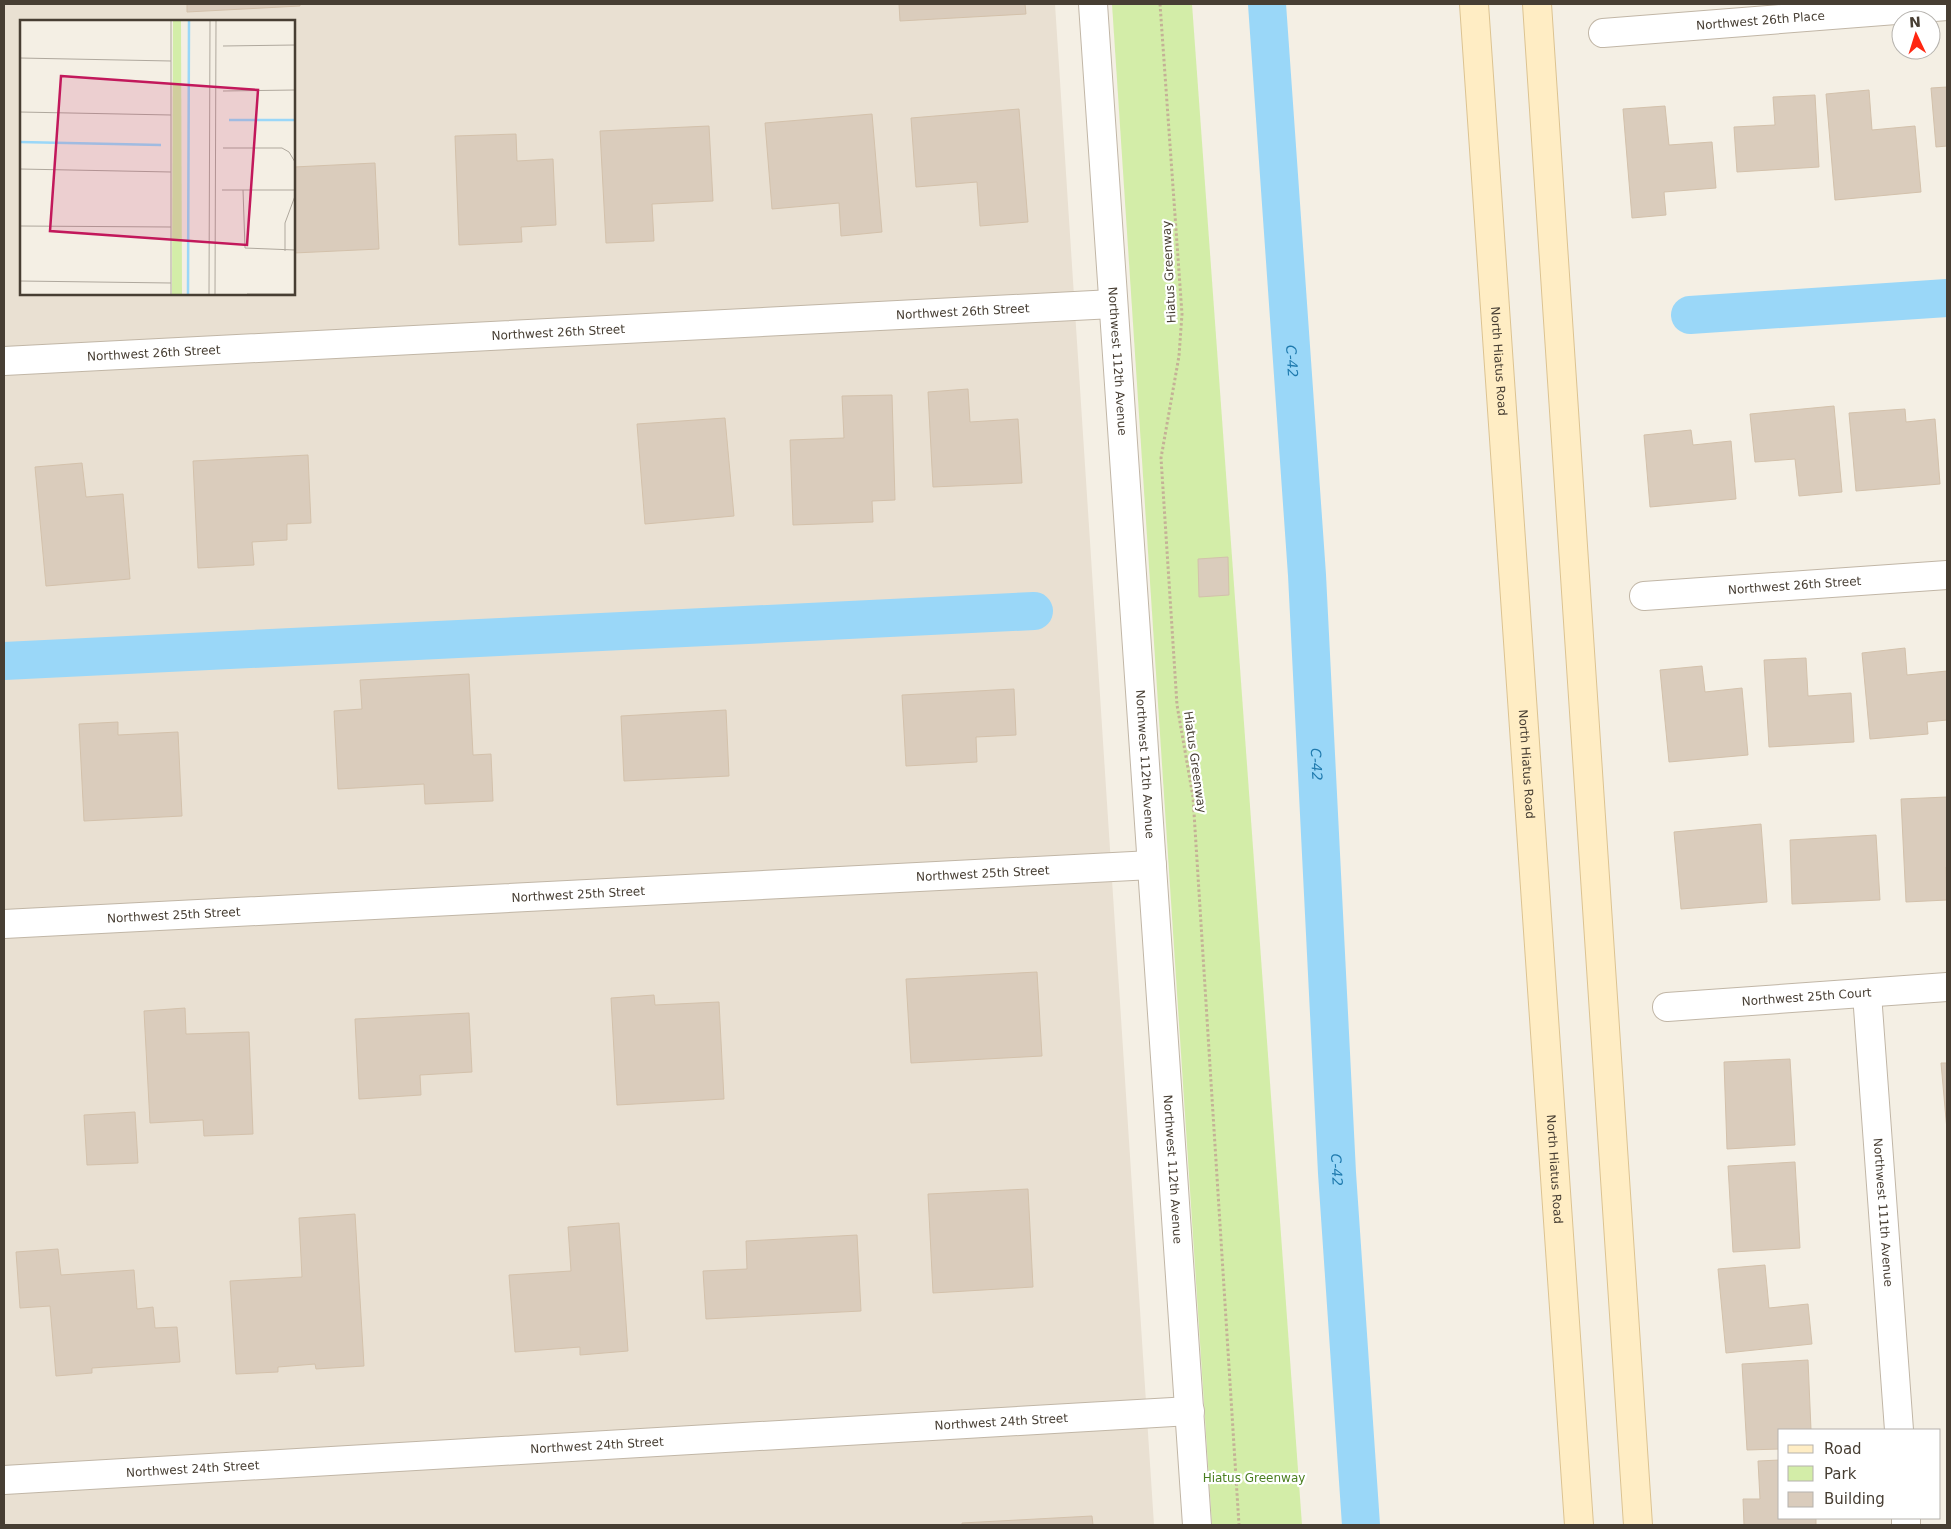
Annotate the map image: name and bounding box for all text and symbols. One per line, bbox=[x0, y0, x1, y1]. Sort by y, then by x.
street label: Northwest 26th Place bbox=[1696, 9, 1825, 33]
north arrow bbox=[1891, 10, 1941, 60]
text: N bbox=[1909, 14, 1921, 30]
inset map bbox=[20, 20, 295, 295]
street label: Hiatus Greenway bbox=[1159, 220, 1179, 324]
street label: Northwest 112th Avenue bbox=[1105, 286, 1129, 436]
street label: Northwest 26th Street bbox=[896, 301, 1030, 322]
street label: North Hiatus Road bbox=[1488, 306, 1509, 416]
street label: Northwest 26th Street bbox=[491, 322, 626, 343]
street label: Northwest 26th Street bbox=[87, 343, 221, 364]
water label: C-42 bbox=[1283, 344, 1301, 378]
street label: Northwest 26th Street bbox=[1728, 574, 1862, 597]
street label: Northwest 112th Avenue bbox=[1133, 689, 1157, 839]
street label: North Hiatus Road bbox=[1516, 709, 1537, 819]
street label: Hiatus Greenway bbox=[1181, 710, 1209, 814]
water label: C-42 bbox=[1308, 748, 1325, 781]
street label: Northwest 25th Street bbox=[916, 863, 1050, 884]
street label: Northwest 25th Street bbox=[511, 884, 646, 905]
street label: Northwest 25th Street bbox=[107, 905, 241, 926]
street label: Northwest 25th Court bbox=[1741, 985, 1872, 1009]
street label: Northwest 112th Avenue bbox=[1161, 1094, 1185, 1244]
street label: North Hiatus Road bbox=[1544, 1114, 1565, 1224]
street label: Northwest 111th Avenue bbox=[1871, 1137, 1895, 1287]
water label: C-42 bbox=[1328, 1153, 1346, 1187]
street label: Northwest 24th Street bbox=[934, 1411, 1069, 1433]
legend bbox=[1778, 1429, 1941, 1519]
street label: Northwest 24th Street bbox=[530, 1435, 664, 1456]
text: Road bbox=[1824, 1440, 1862, 1458]
street label: Northwest 24th Street bbox=[126, 1458, 260, 1480]
text: Park bbox=[1824, 1465, 1857, 1483]
park label: Hiatus Greenway bbox=[1203, 1471, 1305, 1485]
text: Building bbox=[1824, 1490, 1885, 1508]

